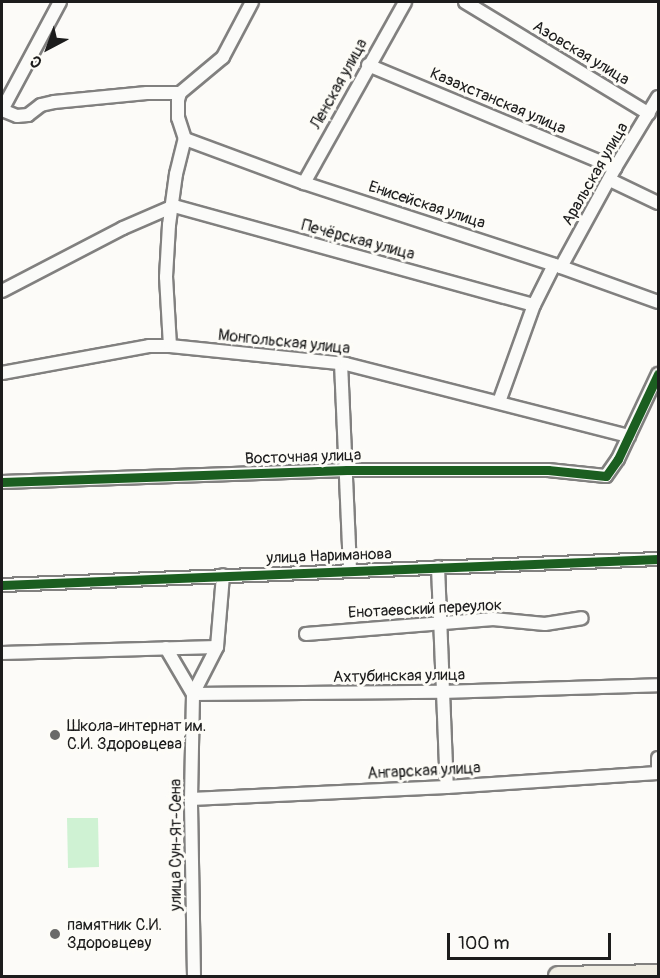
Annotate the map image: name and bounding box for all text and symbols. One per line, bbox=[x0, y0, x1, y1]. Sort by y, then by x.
street label: Азовская улица bbox=[529, 17, 633, 89]
north arrow bbox=[18, 18, 78, 78]
street label: Ленская улица bbox=[306, 36, 372, 132]
text: С bbox=[26, 51, 46, 72]
street label: Казахстанская улица bbox=[427, 64, 569, 138]
street label: Аральская улица bbox=[558, 119, 632, 229]
street label: Енисейская улица bbox=[366, 177, 488, 233]
street label: Печёрская улица bbox=[299, 216, 417, 264]
street label: Монгольская улица bbox=[217, 326, 351, 358]
street label: Восточная улица bbox=[245, 445, 361, 469]
street label: улица Нариманова bbox=[266, 544, 392, 568]
street label: Енотаевский переулок bbox=[347, 595, 503, 623]
street label: Ахтубинская улица bbox=[333, 665, 465, 687]
place label: Школа-интернат им. С.И. Здоровцева bbox=[67, 716, 206, 754]
marker: Школа-интернат им. С.И. Здоровцева bbox=[48, 728, 62, 742]
street label: Ангарская улица bbox=[367, 758, 481, 784]
street label: улица Сун-Ят-Сена bbox=[166, 779, 186, 911]
place label: памятник С.И. Здоровцеву bbox=[67, 915, 162, 953]
scale bar bbox=[450, 921, 614, 959]
marker: памятник С.И. Здоровцеву bbox=[48, 927, 62, 941]
text: 100 m bbox=[458, 932, 510, 955]

